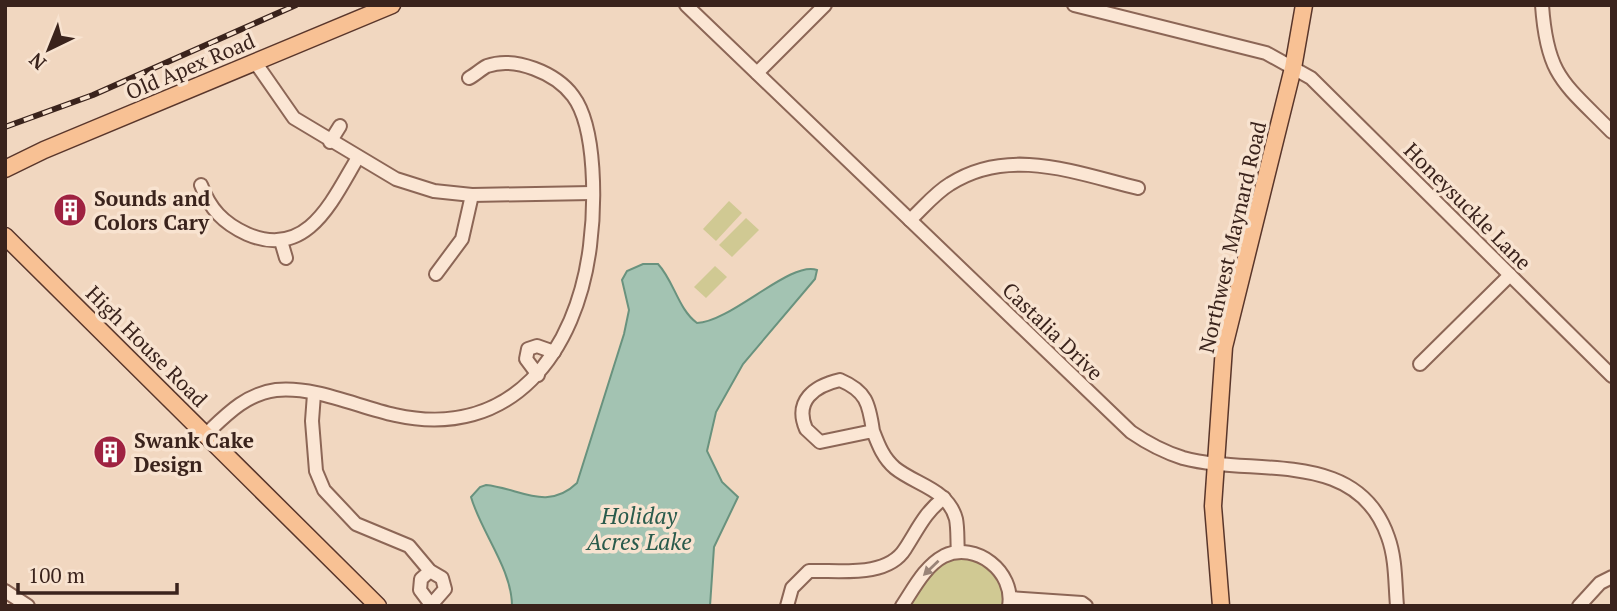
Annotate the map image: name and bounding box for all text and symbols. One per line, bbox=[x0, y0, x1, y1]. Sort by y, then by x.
north arrow bbox=[14, 14, 84, 84]
street label: Old Apex Road bbox=[121, 26, 259, 106]
text: N bbox=[23, 47, 51, 76]
street label: Northwest Maynard Road bbox=[1192, 118, 1272, 356]
street label: Honeysuckle Lane bbox=[1398, 136, 1538, 276]
place label: Sounds and Colors Cary bbox=[94, 184, 211, 236]
building icon: Sounds and Colors Cary bbox=[51, 191, 89, 229]
street label: Castalia Drive bbox=[996, 276, 1110, 386]
street label: High House Road bbox=[80, 279, 214, 413]
place label: Swank Cake Design bbox=[134, 426, 254, 478]
building icon: Swank Cake Design bbox=[91, 433, 129, 471]
water label: Holiday Acres Lake bbox=[584, 500, 692, 557]
scale bar bbox=[18, 552, 177, 596]
one-way arrow bbox=[922, 559, 939, 576]
text: 100 m bbox=[28, 561, 85, 589]

